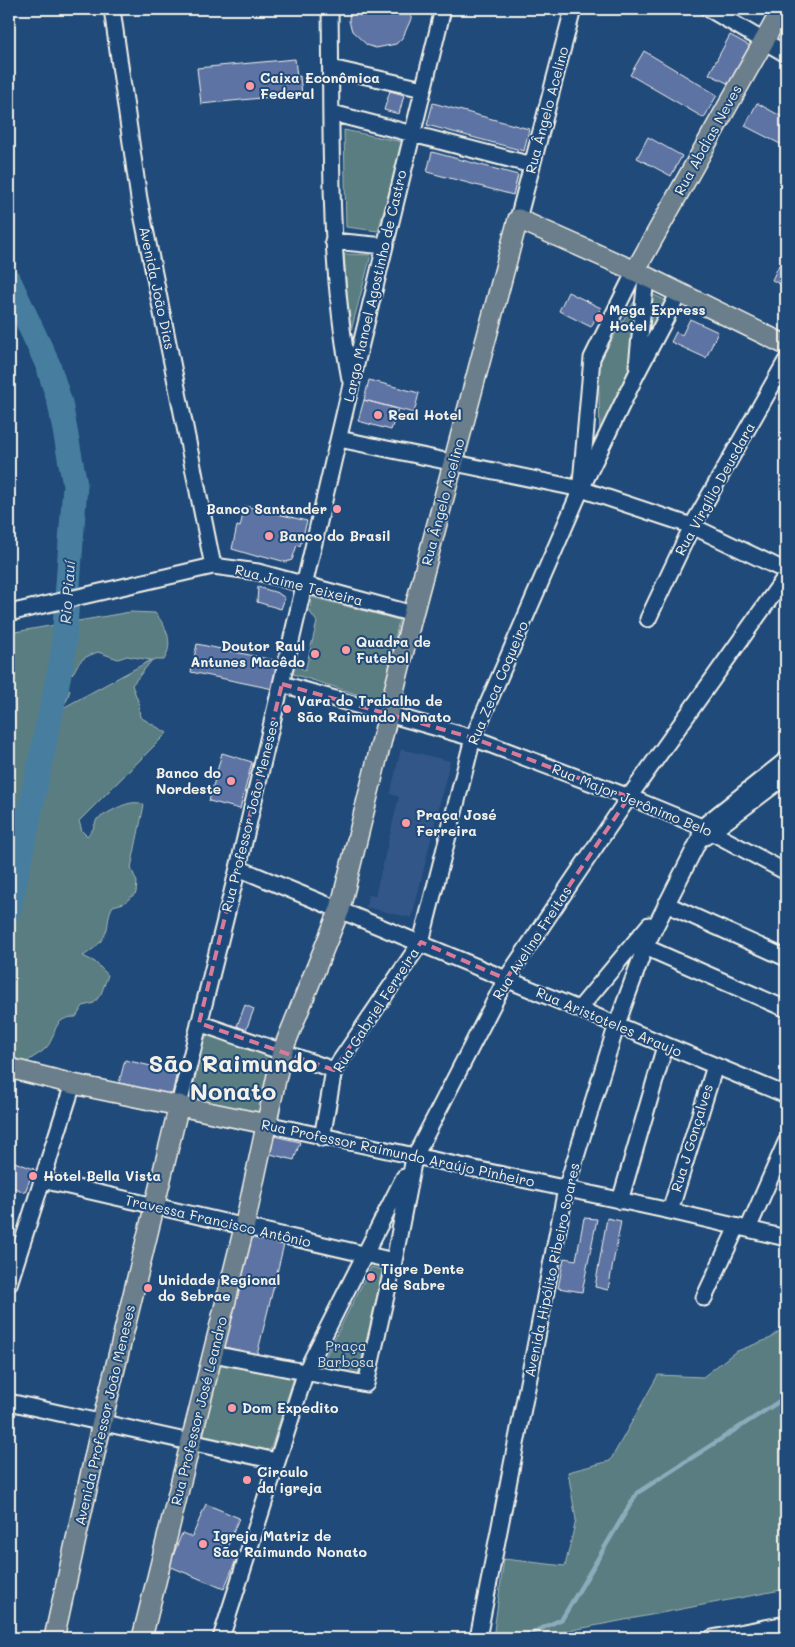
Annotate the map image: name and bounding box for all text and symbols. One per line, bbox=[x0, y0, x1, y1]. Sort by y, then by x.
street label: Rua Ângelo Acelino bbox=[520, 44, 573, 176]
place label: Caixa Econômica Federal bbox=[260, 68, 380, 103]
marker: Caixa Econômica Federal bbox=[244, 80, 256, 92]
street label: Rua Abdias Neves bbox=[669, 81, 746, 198]
street label: Largo Manoel Agostinho de Castro bbox=[339, 168, 410, 404]
street label: Avenida João Dias bbox=[135, 225, 180, 351]
place label: Mega Express Hotel bbox=[609, 300, 706, 335]
marker: Mega Express Hotel bbox=[593, 312, 605, 324]
place label: Real Hotel bbox=[388, 405, 462, 424]
marker: Real Hotel bbox=[372, 409, 384, 421]
street label: Rua Virgílio Deusdara bbox=[670, 419, 759, 559]
street label: Rua Ângelo Acelino bbox=[416, 436, 469, 568]
place label: Banco Santander bbox=[206, 499, 327, 518]
marker: Banco Santander bbox=[331, 503, 343, 515]
place label: Banco do Brasil bbox=[279, 526, 390, 545]
marker: Banco do Brasil bbox=[263, 530, 275, 542]
water label: Rio Piauí bbox=[55, 559, 79, 625]
street label: Rua Jaime Teixeira bbox=[233, 559, 365, 610]
street label: Rua Zeca Coqueiro bbox=[463, 618, 532, 748]
place label: Quadra de Futebol bbox=[356, 632, 431, 667]
place label: Doutor Raul Antunes Macêdo bbox=[190, 636, 305, 671]
marker: Quadra de Futebol bbox=[340, 644, 352, 656]
marker: Doutor Raul Antunes Macêdo bbox=[309, 648, 321, 660]
place label: Vara do Trabalho de São Raimundo Nonato bbox=[297, 691, 451, 726]
marker: Vara do Trabalho de São Raimundo Nonato bbox=[281, 703, 293, 715]
street label: Rua Professor João Meneses bbox=[216, 718, 283, 914]
street label: Rua Major Jerônimo Belo bbox=[549, 759, 715, 840]
place label: Banco do Nordeste bbox=[156, 763, 221, 798]
marker: Banco do Nordeste bbox=[225, 775, 237, 787]
place label: Praça José Ferreira bbox=[416, 805, 497, 840]
marker: Praça José Ferreira bbox=[400, 817, 412, 829]
street label: Rua Avelino Freitas bbox=[488, 882, 576, 1003]
street label: Rua Gabriel Ferreira bbox=[328, 944, 423, 1076]
street label: Rua Aristoteles Araujo bbox=[533, 982, 685, 1061]
district label: São Raimundo Nonato bbox=[149, 1047, 317, 1106]
street label: Rua J Gonçalves bbox=[666, 1082, 717, 1194]
street label: Rua Professor Raimundo Araújo Pinheiro bbox=[260, 1114, 536, 1191]
street label: Avenida Hipólito Ribeiro Soares bbox=[519, 1161, 584, 1379]
place label: Hotel Bella Vista bbox=[43, 1166, 161, 1185]
marker: Hotel Bella Vista bbox=[27, 1170, 39, 1182]
street label: Travessa Francisco Antônio bbox=[123, 1190, 313, 1251]
place label: Tigre Dente de Sabre bbox=[381, 1259, 464, 1294]
place label: Unidade Regional do Sebrae bbox=[158, 1270, 280, 1305]
marker: Tigre Dente de Sabre bbox=[365, 1271, 377, 1283]
marker: Unidade Regional do Sebrae bbox=[142, 1282, 154, 1294]
street label: Avenida Professor João Meneses bbox=[70, 1303, 139, 1527]
street label: Rua Professor José Leandro bbox=[166, 1315, 231, 1507]
park label: Praça Barbosa bbox=[317, 1336, 375, 1371]
place label: Dom Expedito bbox=[242, 1398, 339, 1417]
marker: Dom Expedito bbox=[226, 1402, 238, 1414]
place label: Circulo da igreja bbox=[257, 1462, 322, 1497]
marker: Circulo da igreja bbox=[241, 1474, 253, 1486]
place label: Igreja Matriz de São Raimundo Nonato bbox=[213, 1526, 367, 1561]
marker: Igreja Matriz de São Raimundo Nonato bbox=[197, 1538, 209, 1550]

